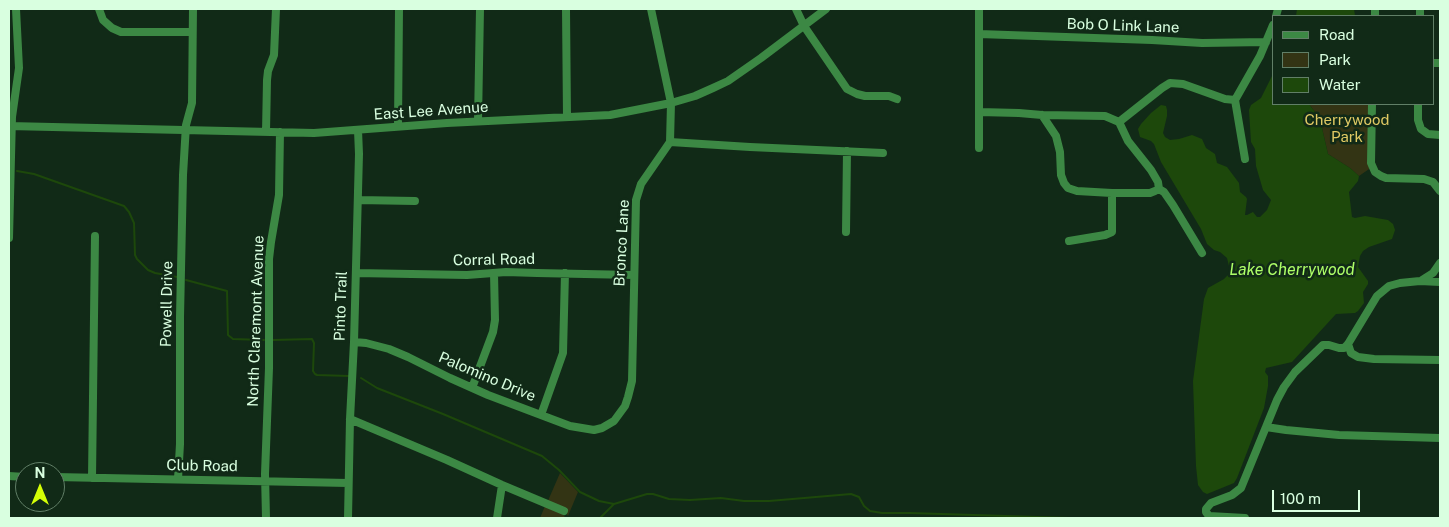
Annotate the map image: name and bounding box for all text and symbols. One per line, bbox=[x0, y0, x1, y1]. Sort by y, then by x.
street label: Bob O Link Lane bbox=[1066, 15, 1180, 37]
legend bbox=[1272, 15, 1434, 105]
text: Road bbox=[1319, 26, 1355, 43]
text: Park bbox=[1319, 51, 1351, 68]
text: Water bbox=[1319, 76, 1361, 93]
street label: East Lee Avenue bbox=[373, 98, 489, 124]
park label: Cherrywood Park bbox=[1304, 111, 1390, 146]
street label: Bronco Lane bbox=[611, 199, 633, 287]
street label: North Claremont Avenue bbox=[244, 235, 268, 407]
street label: Corral Road bbox=[453, 250, 535, 270]
water label: Lake Cherrywood bbox=[1229, 260, 1355, 280]
street label: Powell Drive bbox=[157, 261, 177, 347]
street label: Pinto Trail bbox=[331, 271, 351, 341]
street label: Palomino Drive bbox=[436, 348, 538, 406]
street label: Club Road bbox=[166, 456, 238, 476]
north arrow bbox=[15, 462, 65, 512]
text: N bbox=[35, 465, 45, 481]
scale bar bbox=[1274, 480, 1362, 512]
text: 100 m bbox=[1280, 490, 1321, 507]

